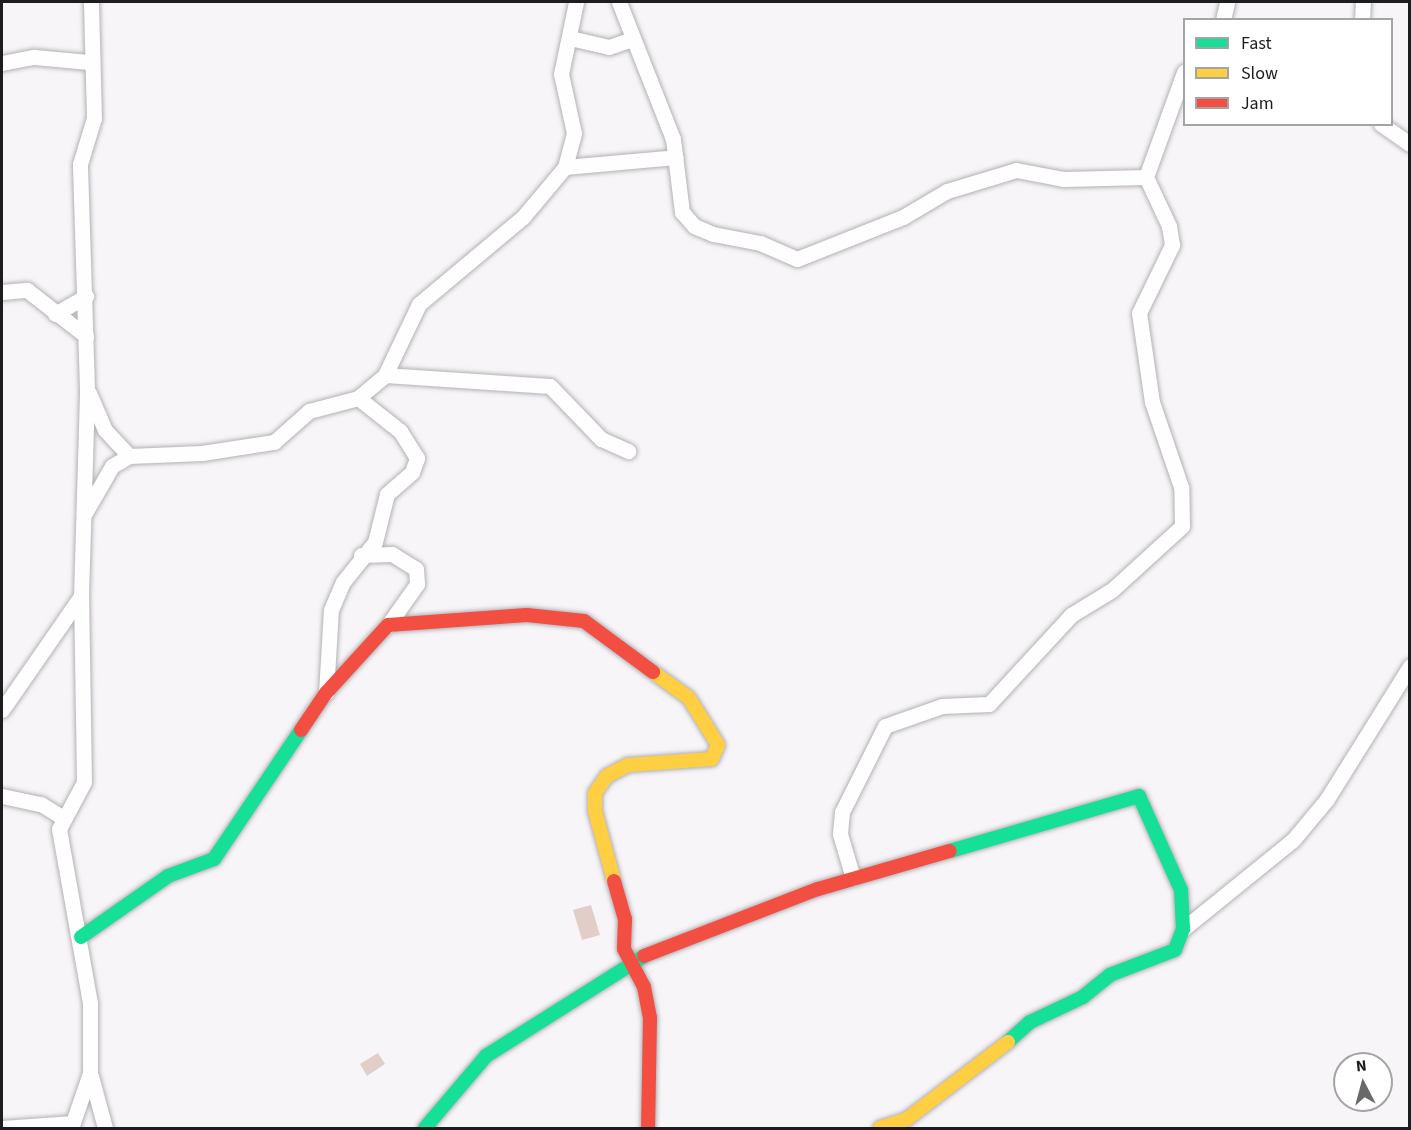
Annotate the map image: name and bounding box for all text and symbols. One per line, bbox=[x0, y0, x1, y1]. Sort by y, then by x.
legend bbox=[1183, 18, 1393, 126]
text: Fast bbox=[1241, 31, 1272, 56]
text: Slow bbox=[1241, 61, 1278, 86]
text: Jam bbox=[1241, 91, 1274, 116]
north arrow bbox=[1333, 1052, 1393, 1112]
text: N bbox=[1355, 1055, 1368, 1078]

